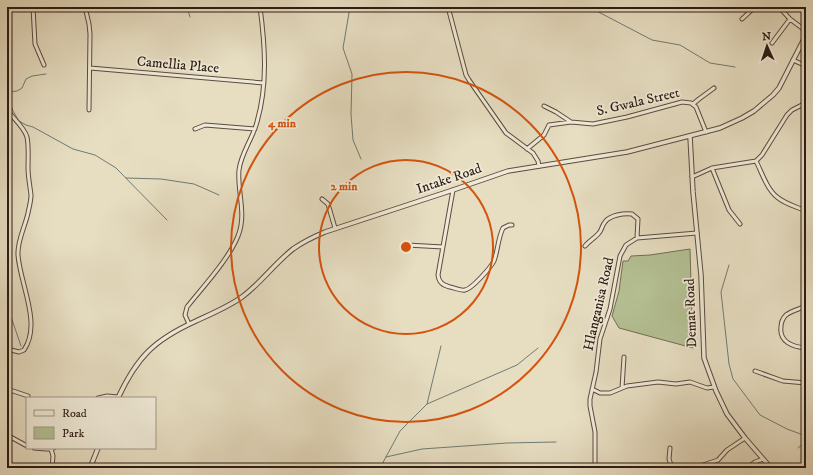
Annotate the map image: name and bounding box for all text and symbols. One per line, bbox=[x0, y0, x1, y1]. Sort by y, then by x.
north arrow bbox=[747, 26, 787, 66]
text: N bbox=[762, 30, 771, 44]
street label: Camellia Place bbox=[136, 52, 220, 78]
street label: S. Gwala Street bbox=[595, 84, 682, 120]
text: 4 min bbox=[267, 116, 297, 131]
street label: Intake Road bbox=[414, 159, 484, 199]
text: 2 min bbox=[331, 179, 358, 194]
centre of rings bbox=[399, 240, 413, 254]
street label: Hlanganisa Road bbox=[579, 255, 619, 353]
street label: Demat Road bbox=[681, 278, 701, 348]
legend bbox=[26, 397, 156, 449]
text: Road bbox=[62, 406, 87, 421]
text: Park bbox=[62, 426, 84, 441]

